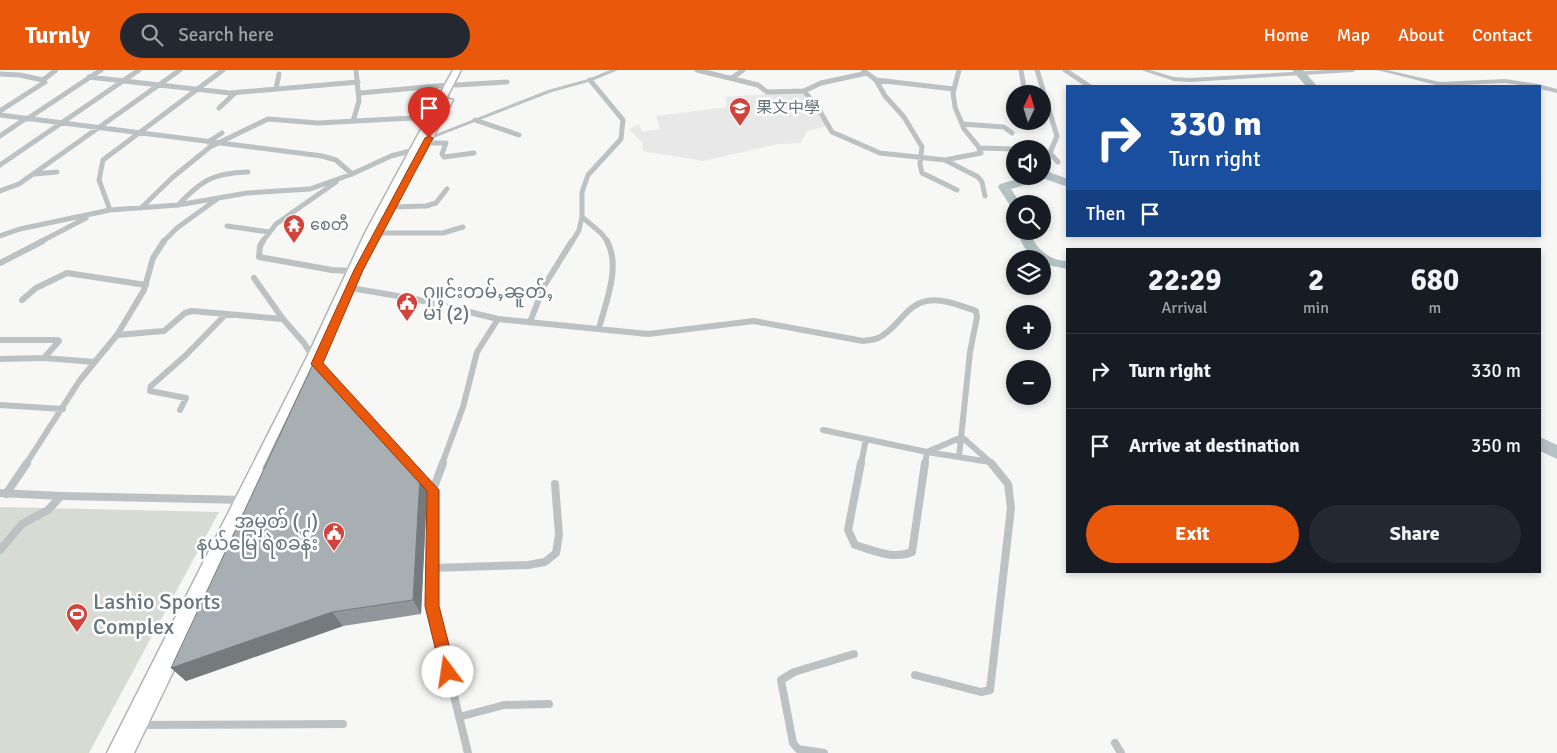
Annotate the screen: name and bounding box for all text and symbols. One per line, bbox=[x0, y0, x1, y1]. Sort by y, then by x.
search box bbox=[120, 13, 470, 58]
text: Turnly bbox=[25, 20, 90, 50]
icon: search bbox=[138, 21, 166, 49]
text: Search here bbox=[178, 23, 274, 47]
text: Home bbox=[1264, 24, 1309, 46]
text: Map bbox=[1337, 24, 1370, 46]
text: About bbox=[1398, 24, 1444, 46]
text: Contact bbox=[1472, 24, 1532, 46]
north arrow bbox=[1006, 85, 1051, 130]
map controls bbox=[1006, 85, 1051, 405]
pin bbox=[408, 87, 450, 138]
icon: arrive bbox=[415, 94, 443, 122]
school or university icon: 果文中學 bbox=[728, 96, 752, 127]
place label: 果文中學 bbox=[756, 98, 820, 118]
text: 330 m bbox=[1169, 102, 1262, 145]
icon: right bbox=[1086, 105, 1151, 170]
button: sound bbox=[1006, 140, 1051, 185]
text: Turn right bbox=[1169, 145, 1261, 172]
button: search bbox=[1006, 195, 1051, 240]
icon: arrive bbox=[1136, 200, 1164, 228]
text: Then bbox=[1086, 202, 1126, 226]
temple icon: စေတီ bbox=[282, 213, 306, 244]
place label: စေတီ bbox=[310, 214, 349, 235]
button: layers bbox=[1006, 250, 1051, 295]
text: 22:29 bbox=[1148, 262, 1221, 299]
text: 2 bbox=[1308, 262, 1324, 299]
text: 680 bbox=[1411, 262, 1459, 299]
place label: ႁူင်းတမ်ႇၼူတ်ႇ မၢႆ (2) bbox=[423, 277, 553, 326]
public building icon: ႁူင်းတမ်ႇၼူတ်ႇ မၢႆ (2) bbox=[395, 291, 419, 322]
text: Arrival bbox=[1161, 298, 1208, 318]
text: min bbox=[1303, 298, 1329, 318]
text: m bbox=[1429, 298, 1441, 318]
button: + bbox=[1006, 305, 1051, 350]
icon: right bbox=[1086, 357, 1114, 385]
text: Turn right bbox=[1129, 359, 1211, 383]
text: 330 m bbox=[1471, 359, 1521, 383]
button: − bbox=[1006, 360, 1051, 405]
icon: arrive bbox=[1086, 432, 1114, 460]
text: Arrive at destination bbox=[1129, 434, 1300, 458]
text: 350 m bbox=[1471, 434, 1521, 458]
button: Exit bbox=[1086, 505, 1299, 563]
button: Share bbox=[1309, 505, 1521, 563]
place label: အမှတ် (၂) နယ်မြေ ရဲစခန်း bbox=[197, 507, 318, 559]
public building icon: အမှတ် (၂) နယ်မြေ ရဲစခန်း bbox=[322, 521, 346, 552]
place label: Lashio Sports Complex bbox=[93, 588, 220, 640]
sports icon: Lashio Sports Complex bbox=[65, 602, 89, 633]
position arrow bbox=[421, 645, 473, 697]

